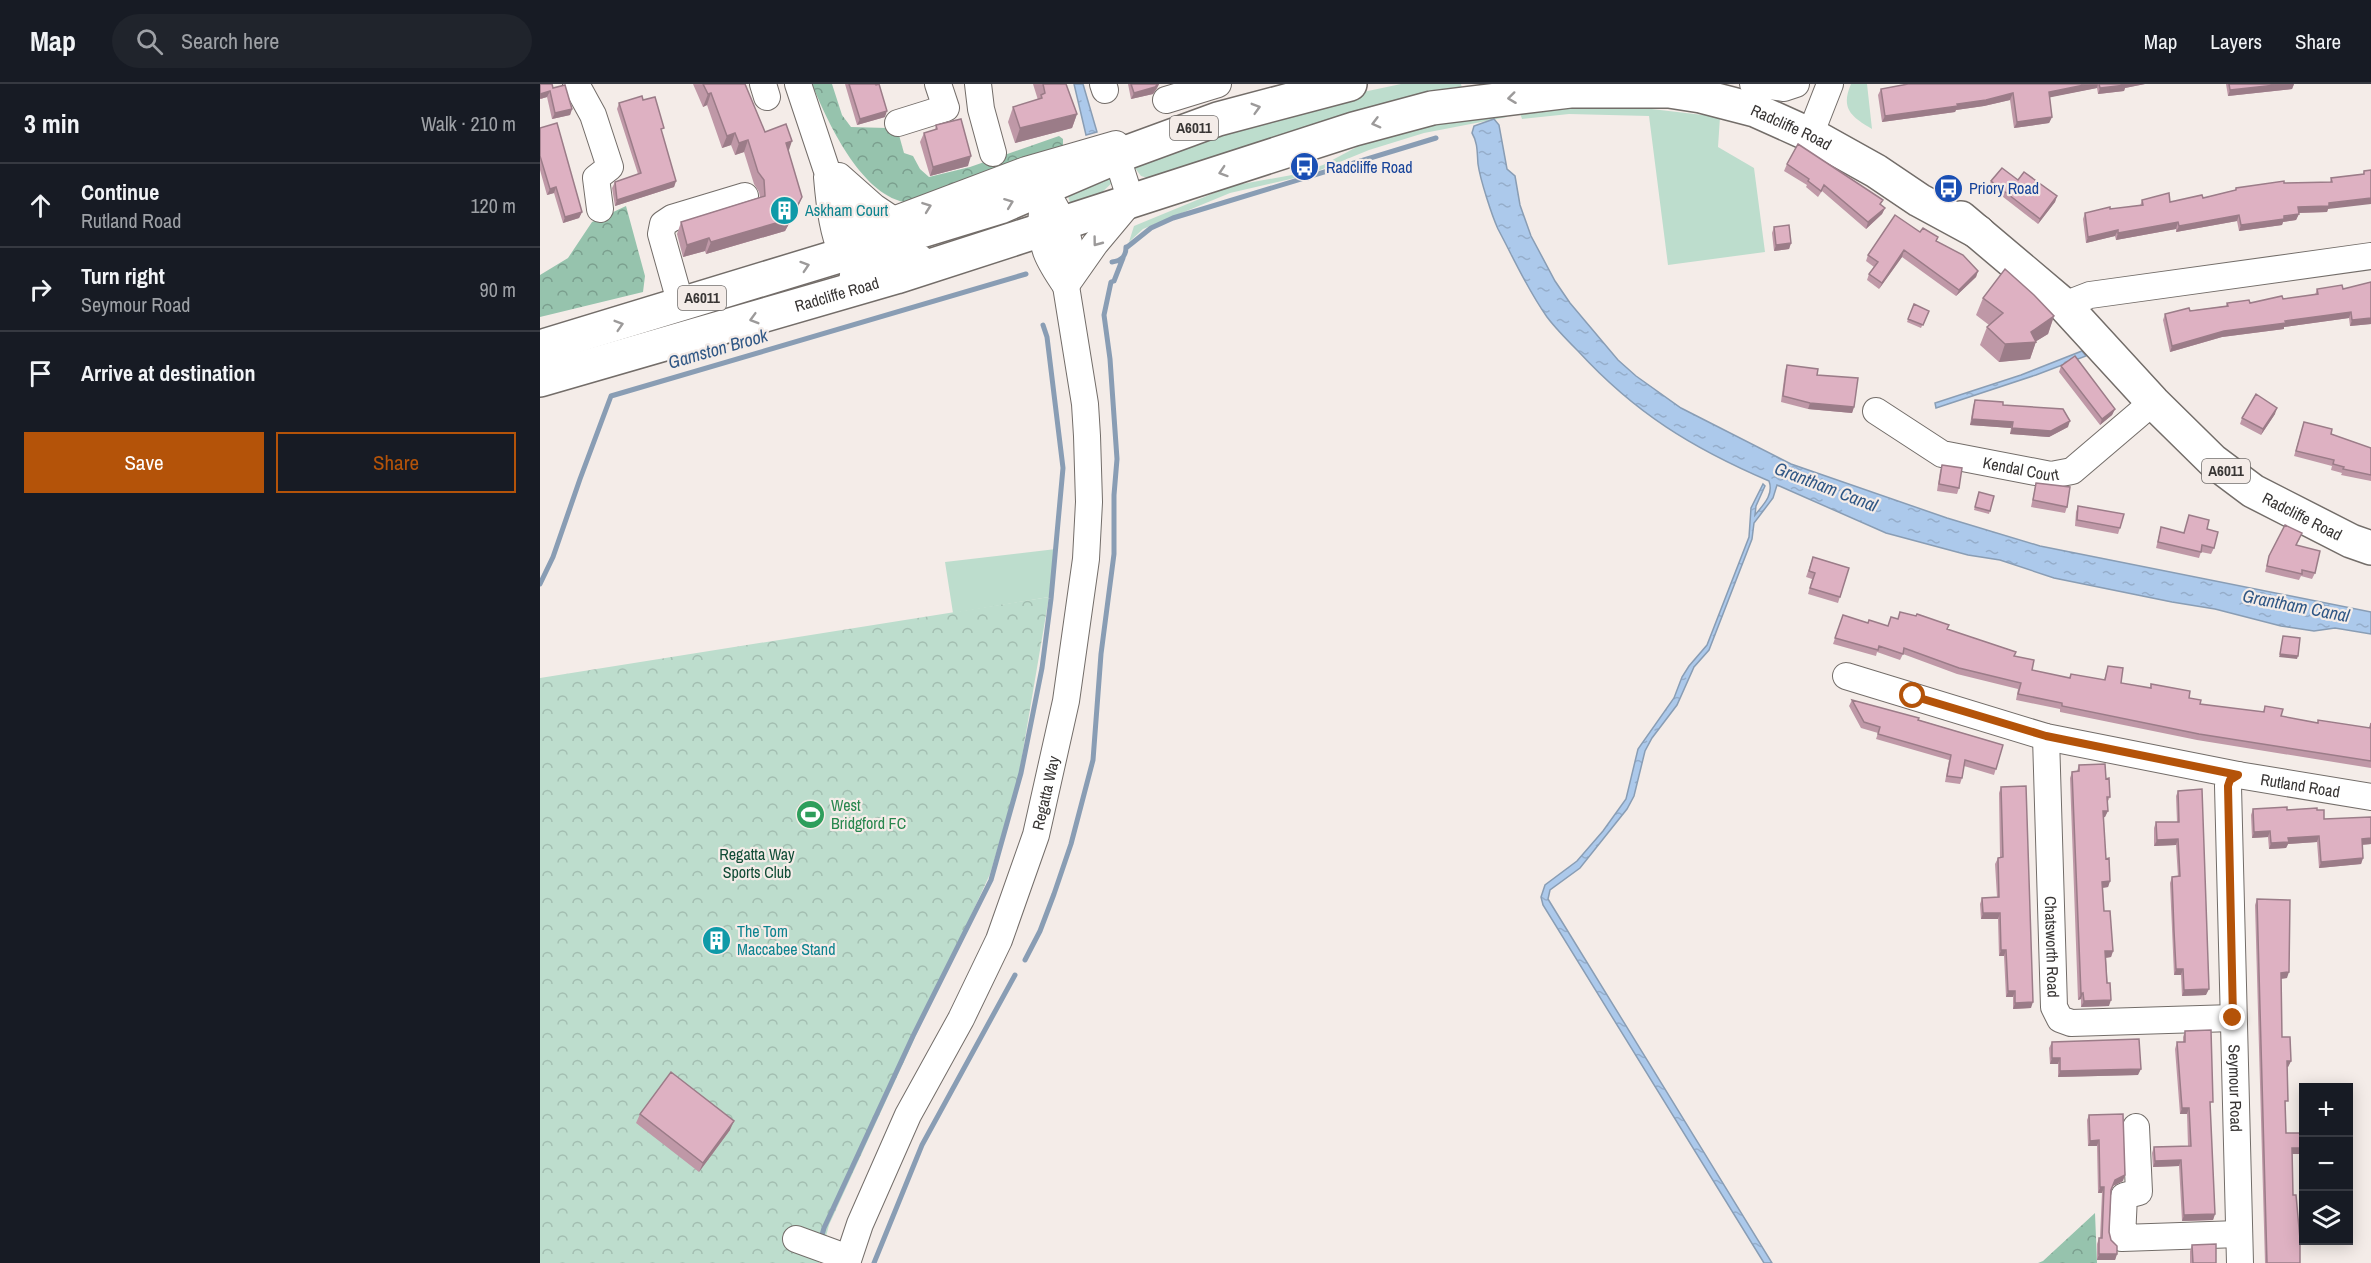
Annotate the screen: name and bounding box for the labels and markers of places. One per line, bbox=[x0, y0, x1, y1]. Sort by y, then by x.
bus stop icon: Radcliffe Road bbox=[1289, 151, 1321, 183]
place label: Radcliffe Road bbox=[1326, 156, 1413, 178]
bus stop icon: Priory Road bbox=[1932, 172, 1964, 204]
place label: Priory Road bbox=[1969, 177, 2039, 199]
building icon: Askham Court bbox=[768, 194, 800, 226]
place label: Askham Court bbox=[804, 199, 888, 221]
place label: West Bridgford FC bbox=[831, 794, 906, 834]
sports icon: West Bridgford FC bbox=[794, 798, 826, 830]
place label: The Tom Maccabee Stand bbox=[737, 920, 835, 960]
building icon: The Tom Maccabee Stand bbox=[700, 924, 732, 956]

